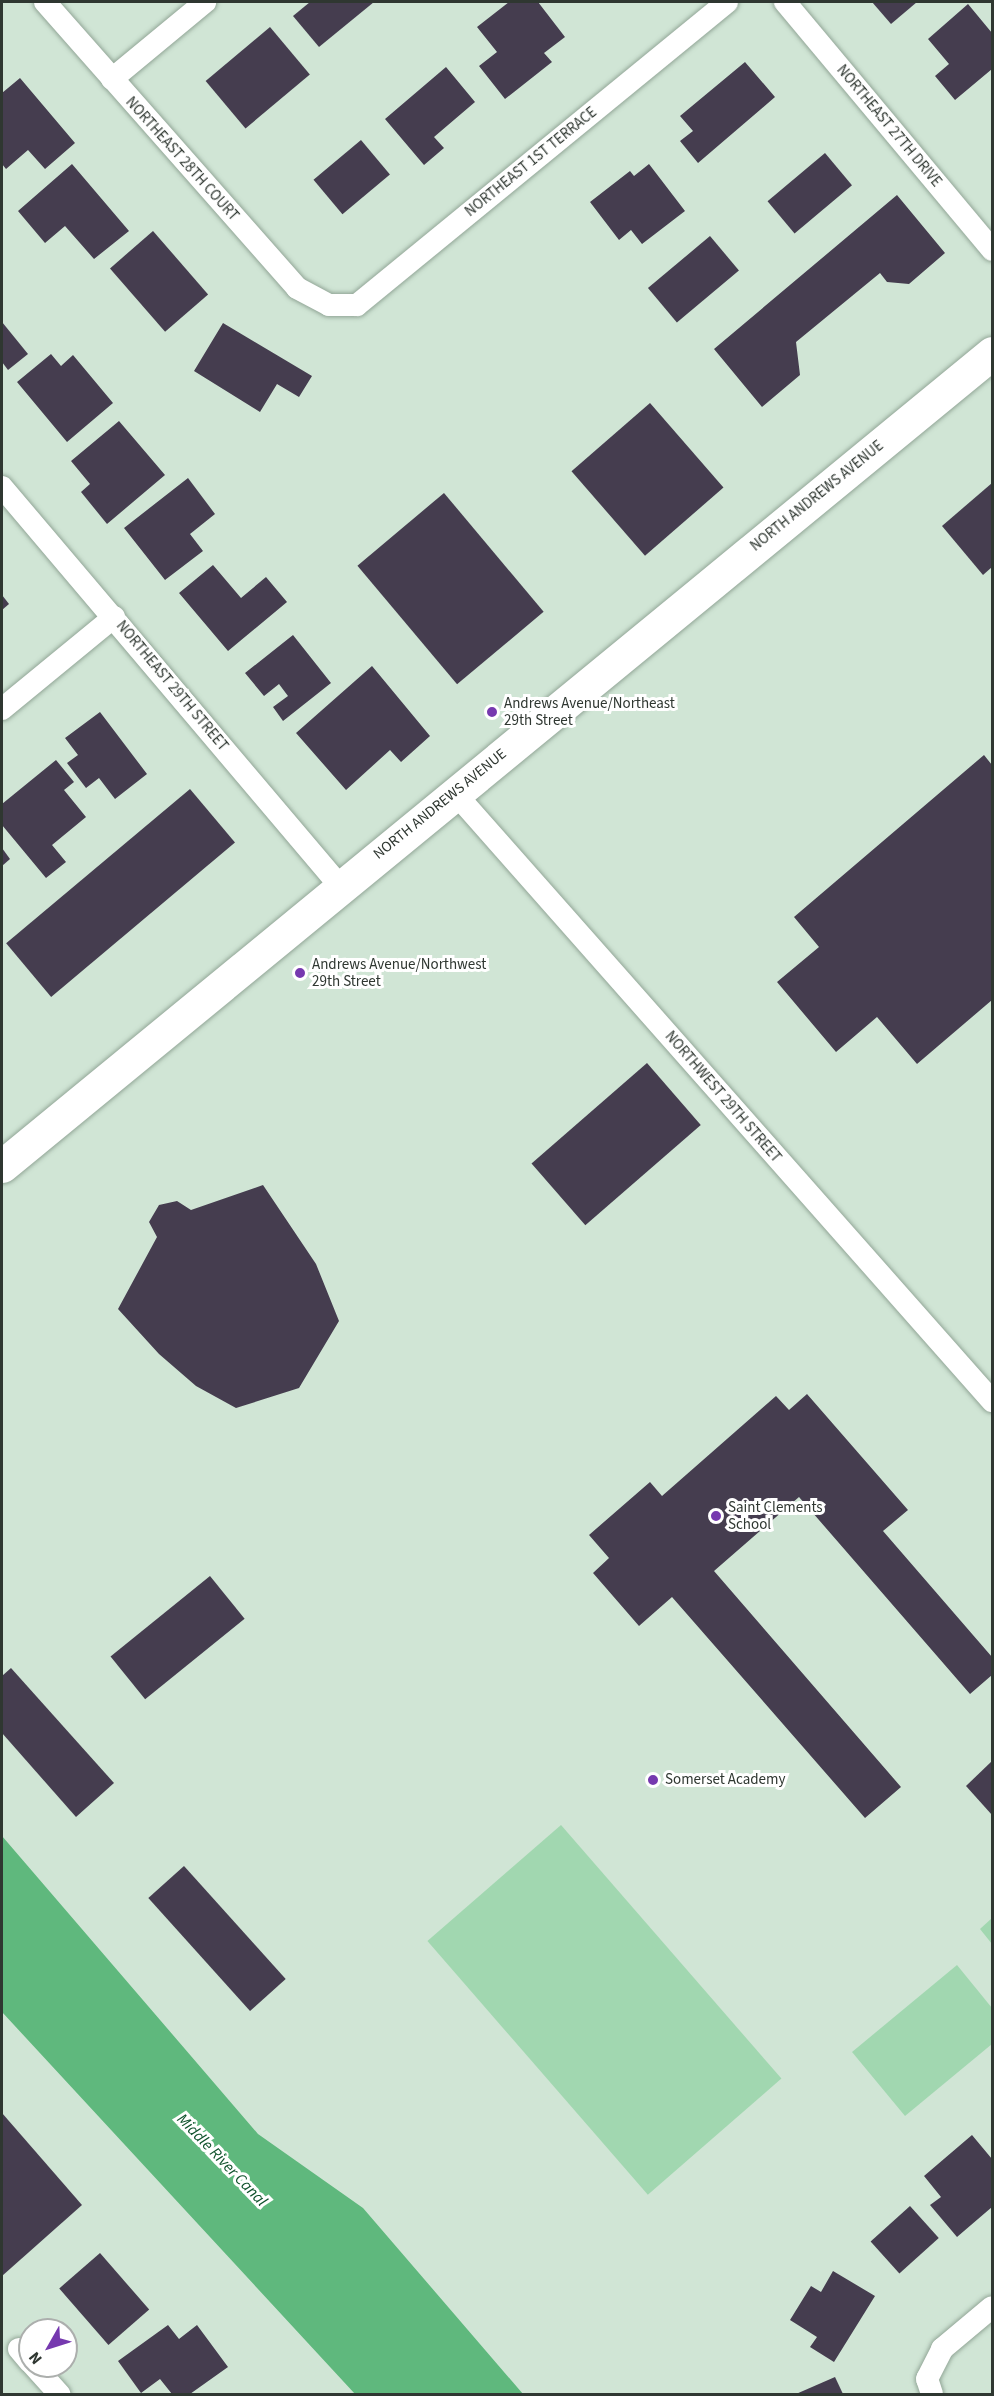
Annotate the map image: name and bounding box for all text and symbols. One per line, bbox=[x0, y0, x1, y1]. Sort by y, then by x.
street label: NORTHEAST 27TH DRIVE bbox=[833, 61, 945, 191]
street label: NORTHEAST 28TH COURT bbox=[122, 93, 242, 225]
street label: NORTHEAST 1ST TERRACE bbox=[462, 103, 600, 221]
street label: NORTH ANDREWS AVENUE bbox=[747, 437, 887, 555]
street label: NORTHEAST 29TH STREET bbox=[112, 617, 232, 755]
place label: Andrews Avenue/Northeast 29th Street bbox=[504, 694, 675, 729]
marker: Andrews Avenue/Northeast 29th Street bbox=[485, 705, 499, 719]
street label: NORTH ANDREWS AVENUE bbox=[370, 745, 510, 863]
place label: Andrews Avenue/Northwest 29th Street bbox=[312, 955, 486, 990]
marker: Andrews Avenue/Northwest 29th Street bbox=[293, 966, 307, 980]
street label: NORTHWEST 29TH STREET bbox=[661, 1028, 785, 1166]
place label: Saint Clements School bbox=[728, 1498, 823, 1533]
marker: Saint Clements School bbox=[709, 1509, 723, 1523]
place label: Somerset Academy bbox=[665, 1771, 785, 1789]
marker: Somerset Academy bbox=[646, 1773, 660, 1787]
water label: Middle River Canal bbox=[173, 2110, 271, 2210]
north arrow bbox=[18, 2318, 78, 2378]
text: N bbox=[24, 2347, 47, 2369]

